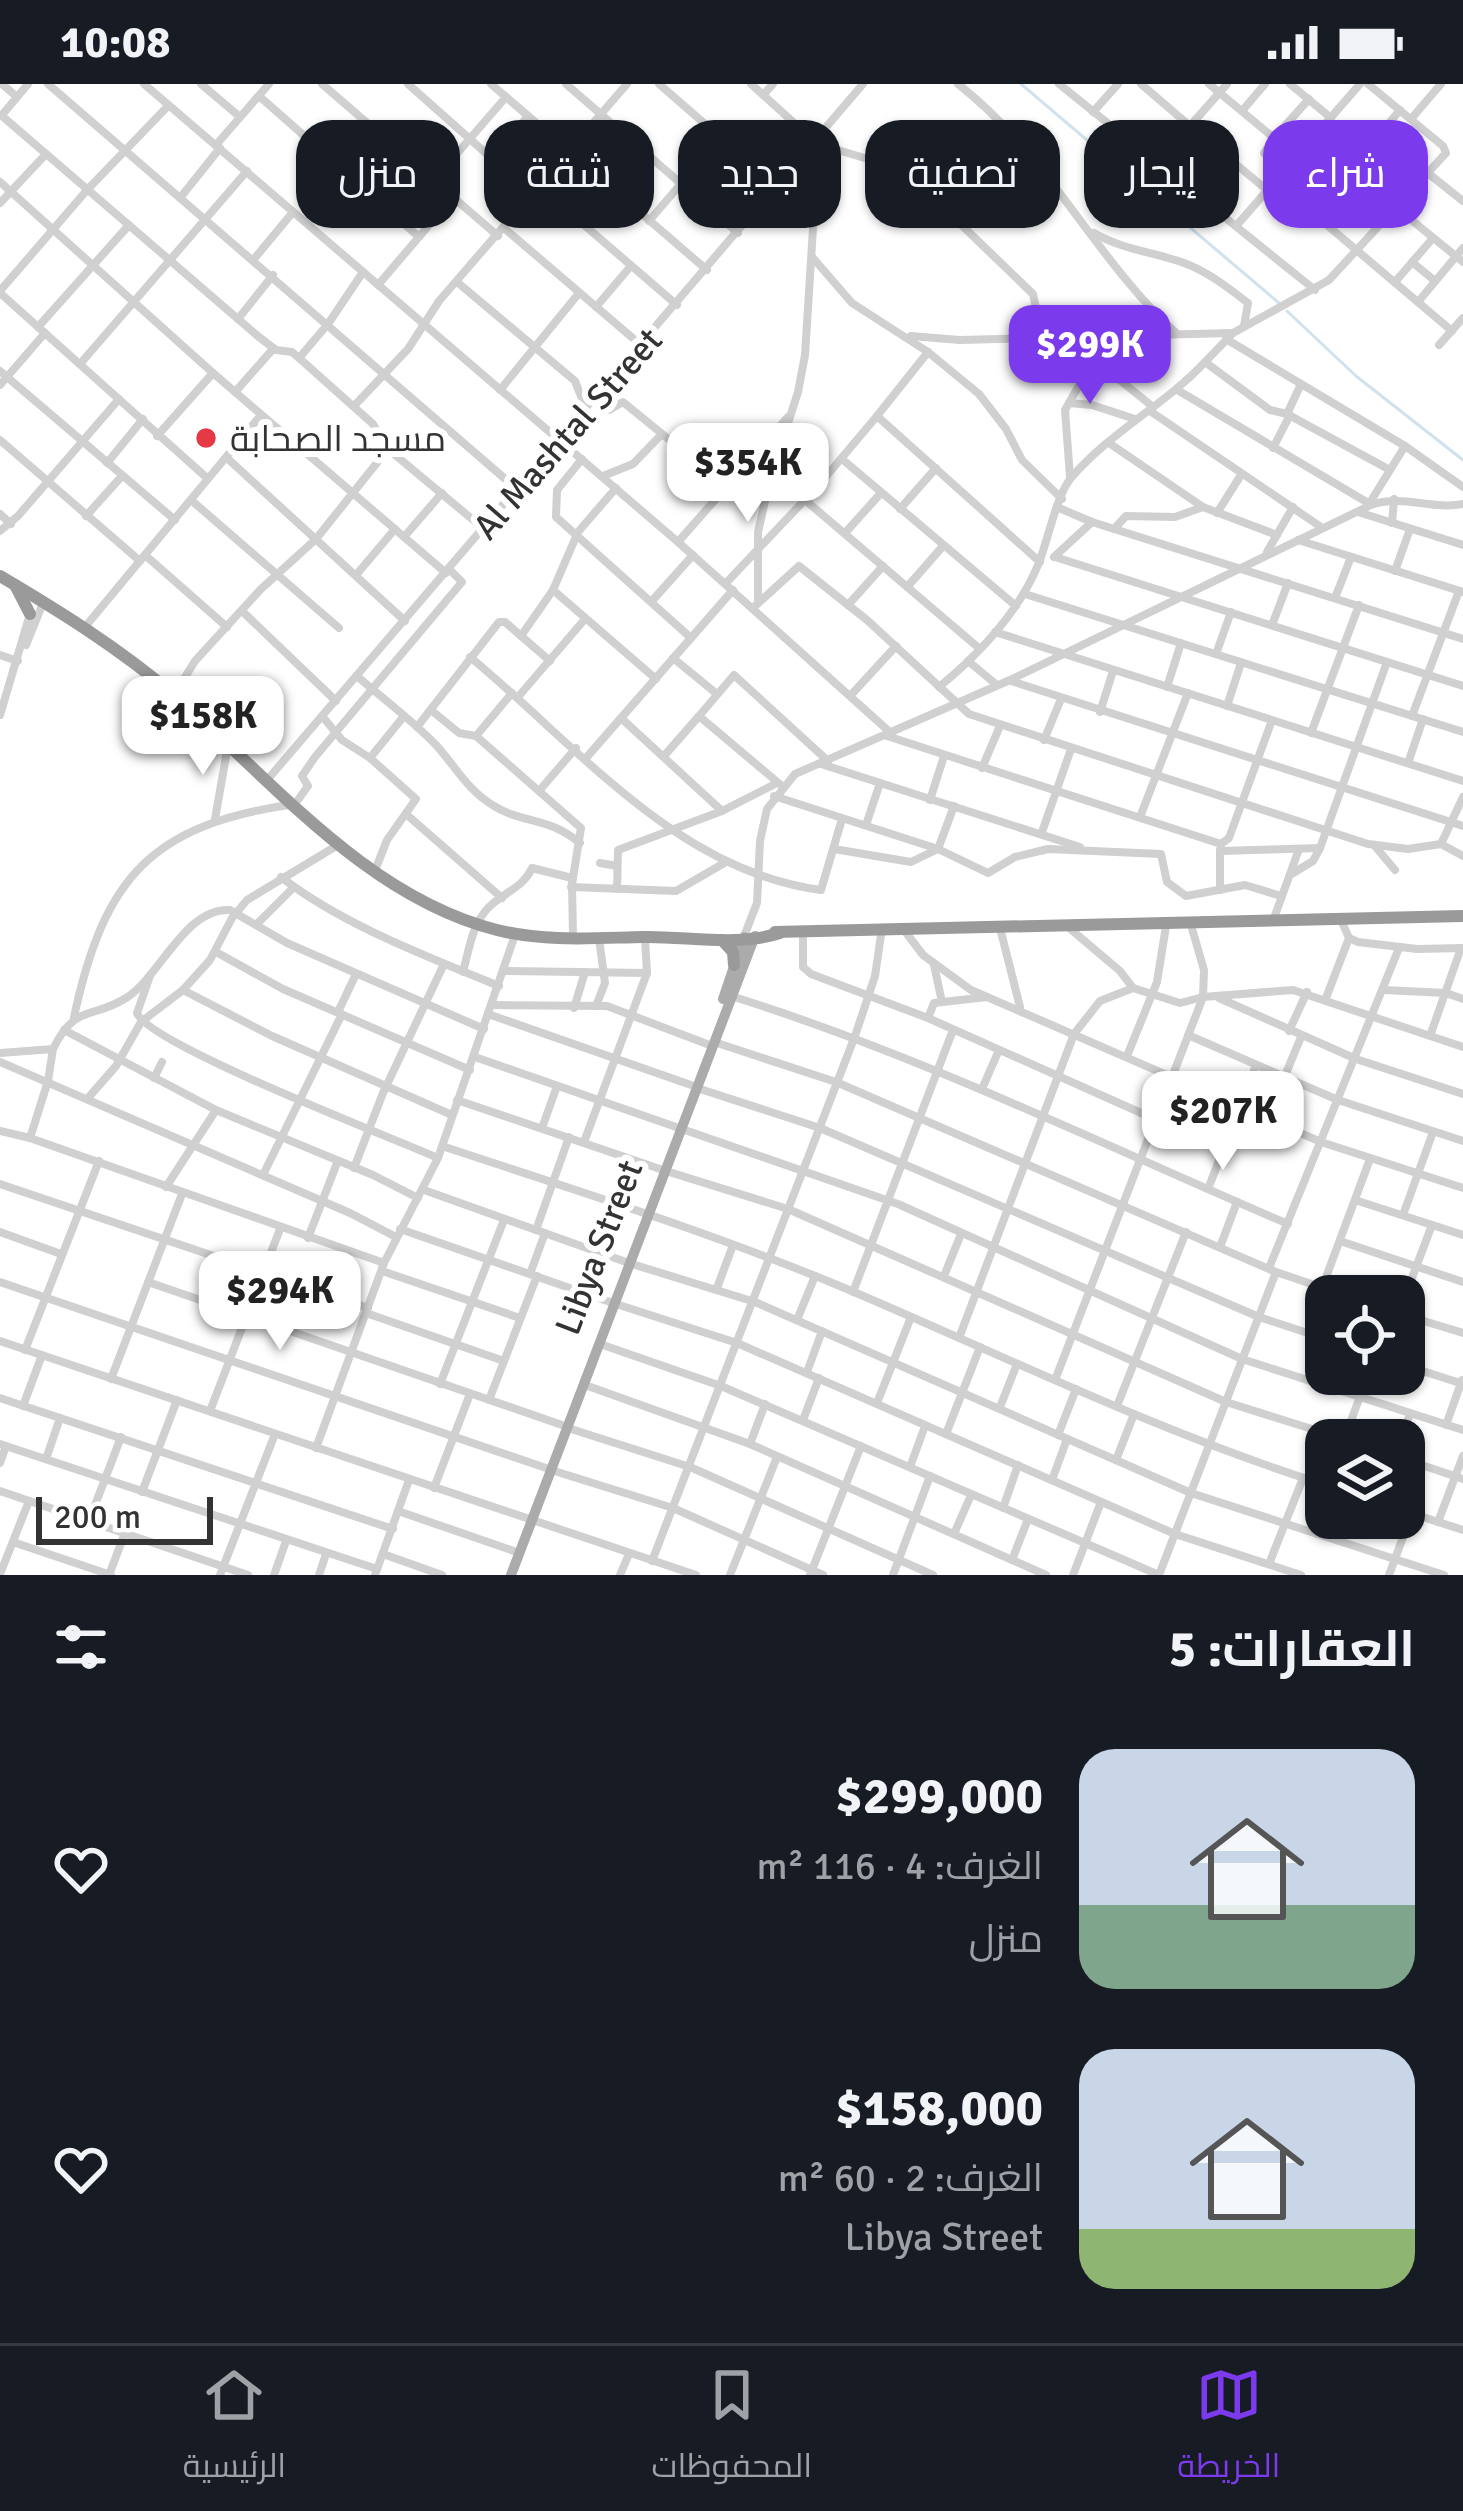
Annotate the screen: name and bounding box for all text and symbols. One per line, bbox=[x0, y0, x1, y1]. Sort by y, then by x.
text: 10:08 bbox=[60, 15, 170, 70]
chip: منزل bbox=[296, 120, 460, 228]
chip: شقة bbox=[484, 120, 654, 228]
chip: جديد bbox=[678, 120, 841, 228]
chip: تصفية bbox=[865, 120, 1060, 228]
chip: إيجار bbox=[1084, 120, 1239, 228]
chip: شراء bbox=[1263, 120, 1428, 228]
pin: $299K bbox=[1006, 305, 1174, 407]
street label: Al Mashtal Street bbox=[464, 319, 672, 549]
text: $299K bbox=[1036, 320, 1144, 368]
place label: مسجد الصحابة bbox=[230, 417, 446, 462]
pin: $354K bbox=[664, 423, 832, 525]
marker: مسجد الصحابة bbox=[193, 425, 219, 451]
text: $354K bbox=[694, 438, 802, 486]
pin: $158K bbox=[119, 676, 287, 778]
text: $158K bbox=[149, 691, 257, 739]
pin: $207K bbox=[1139, 1071, 1307, 1173]
text: $207K bbox=[1169, 1086, 1277, 1134]
street label: Libya Street bbox=[546, 1154, 653, 1341]
pin: $294K bbox=[196, 1251, 364, 1353]
text: $294K bbox=[226, 1266, 334, 1314]
map controls bbox=[1305, 1275, 1425, 1539]
button: locate bbox=[1305, 1275, 1425, 1395]
button: layers bbox=[1305, 1419, 1425, 1539]
scale bar bbox=[36, 1491, 213, 1544]
text: 200 m bbox=[54, 1497, 141, 1538]
icon: filters bbox=[48, 1614, 114, 1680]
text: العقارات: 5 bbox=[1169, 1618, 1415, 1681]
text: $299,000 bbox=[835, 1765, 1043, 1828]
icon: home bbox=[1175, 1797, 1319, 1941]
icon: heart bbox=[48, 1836, 114, 1902]
text: الغرف: 4 · 116 m² bbox=[757, 1842, 1043, 1890]
text: منزل bbox=[969, 1915, 1043, 1963]
text: $158,000 bbox=[835, 2077, 1043, 2140]
icon: home bbox=[1175, 2097, 1319, 2241]
icon: heart bbox=[48, 2136, 114, 2202]
text: الغرف: 2 · 60 m² bbox=[778, 2154, 1043, 2202]
text: Libya Street bbox=[845, 2213, 1043, 2261]
tab: الرئيسية bbox=[183, 2362, 286, 2496]
tab: المحفوظات bbox=[651, 2362, 812, 2496]
tab: الخريطة bbox=[1177, 2362, 1280, 2496]

